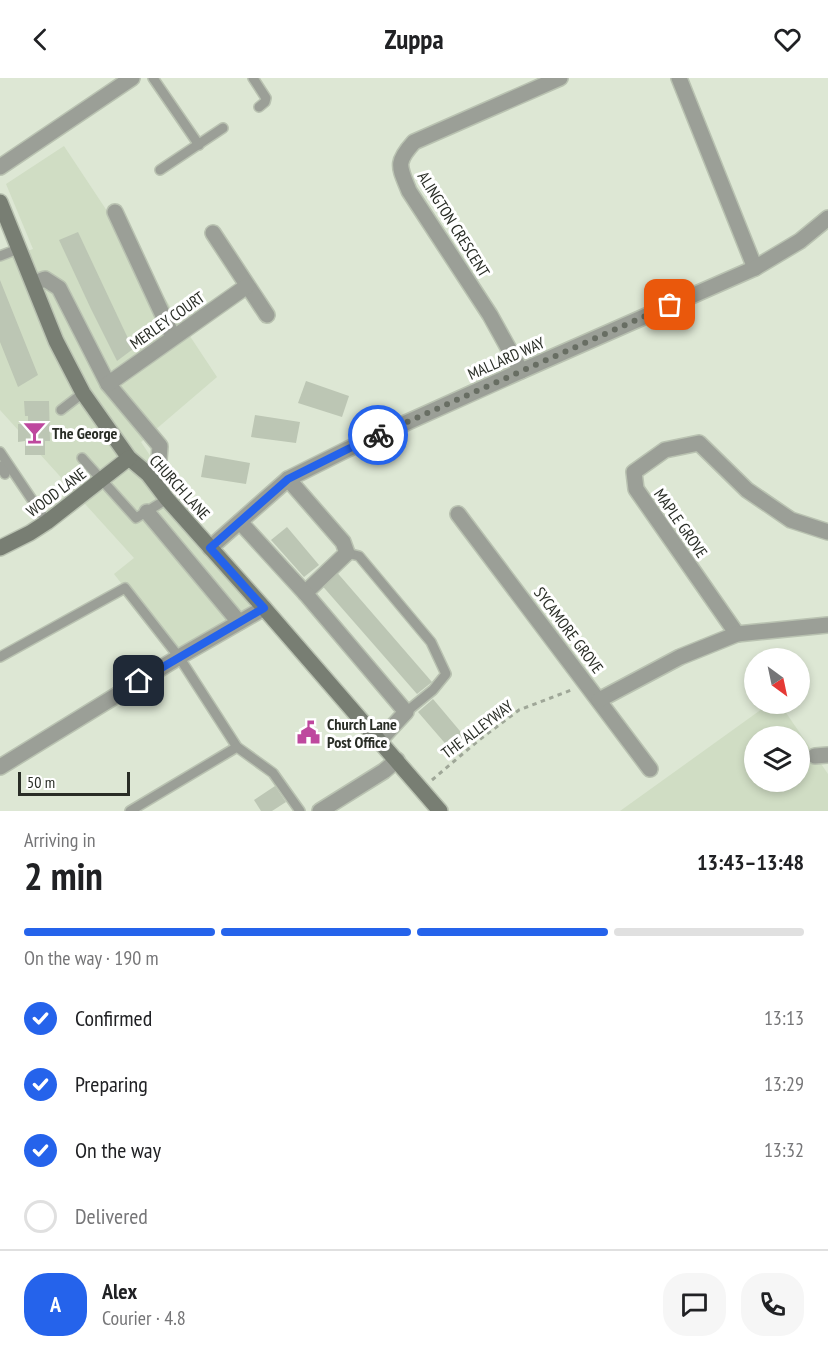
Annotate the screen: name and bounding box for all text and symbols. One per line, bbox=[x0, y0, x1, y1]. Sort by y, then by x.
text: Zuppa bbox=[384, 22, 444, 56]
icon: back bbox=[24, 23, 57, 56]
icon: heart bbox=[771, 23, 804, 56]
street label: ALINGTON CRESCENT bbox=[414, 168, 494, 280]
pin bbox=[644, 279, 695, 330]
street label: MERLEY COURT bbox=[126, 287, 208, 353]
icon: bag bbox=[653, 288, 686, 321]
street label: MALLARD WAY bbox=[464, 332, 548, 384]
courier bbox=[348, 405, 408, 465]
icon: bike bbox=[362, 419, 395, 452]
bar icon: The George bbox=[21, 420, 47, 446]
place label: The George bbox=[52, 423, 117, 443]
street label: CHURCH LANE bbox=[146, 450, 214, 524]
street label: WOOD LANE bbox=[22, 463, 90, 521]
street label: MAPLE GROVE bbox=[650, 485, 712, 561]
street label: SYCAMORE GROVE bbox=[530, 583, 608, 677]
north arrow bbox=[744, 648, 810, 714]
map controls bbox=[744, 648, 810, 792]
pin bbox=[113, 655, 164, 706]
icon: home bbox=[122, 664, 155, 697]
street label: THE ALLEYWAY bbox=[437, 695, 517, 762]
place label: Church Lane Post Office bbox=[327, 714, 397, 752]
public building icon: Church Lane Post Office bbox=[296, 720, 322, 746]
button: layers bbox=[744, 726, 810, 792]
scale bar bbox=[18, 769, 130, 796]
text: 50 m bbox=[27, 772, 55, 792]
text: Arriving in bbox=[24, 827, 96, 853]
text: 13:43–13:48 bbox=[697, 848, 804, 876]
text: 2 min bbox=[24, 850, 103, 901]
text: On the way · 190 m bbox=[24, 945, 159, 971]
icon: check bbox=[24, 1002, 57, 1035]
text: Confirmed bbox=[75, 1004, 152, 1032]
text: 13:13 bbox=[764, 1005, 804, 1031]
icon: check bbox=[24, 1068, 57, 1101]
text: Preparing bbox=[75, 1070, 148, 1098]
text: 13:29 bbox=[764, 1071, 804, 1097]
icon: check bbox=[24, 1134, 57, 1167]
text: On the way bbox=[75, 1136, 161, 1164]
text: 13:32 bbox=[764, 1137, 804, 1163]
text: Delivered bbox=[75, 1202, 148, 1230]
button: chat bbox=[663, 1273, 726, 1336]
button: phone bbox=[741, 1273, 804, 1336]
text: Alex bbox=[102, 1277, 137, 1305]
text: A bbox=[50, 1290, 61, 1318]
text: Courier · 4.8 bbox=[102, 1305, 186, 1331]

